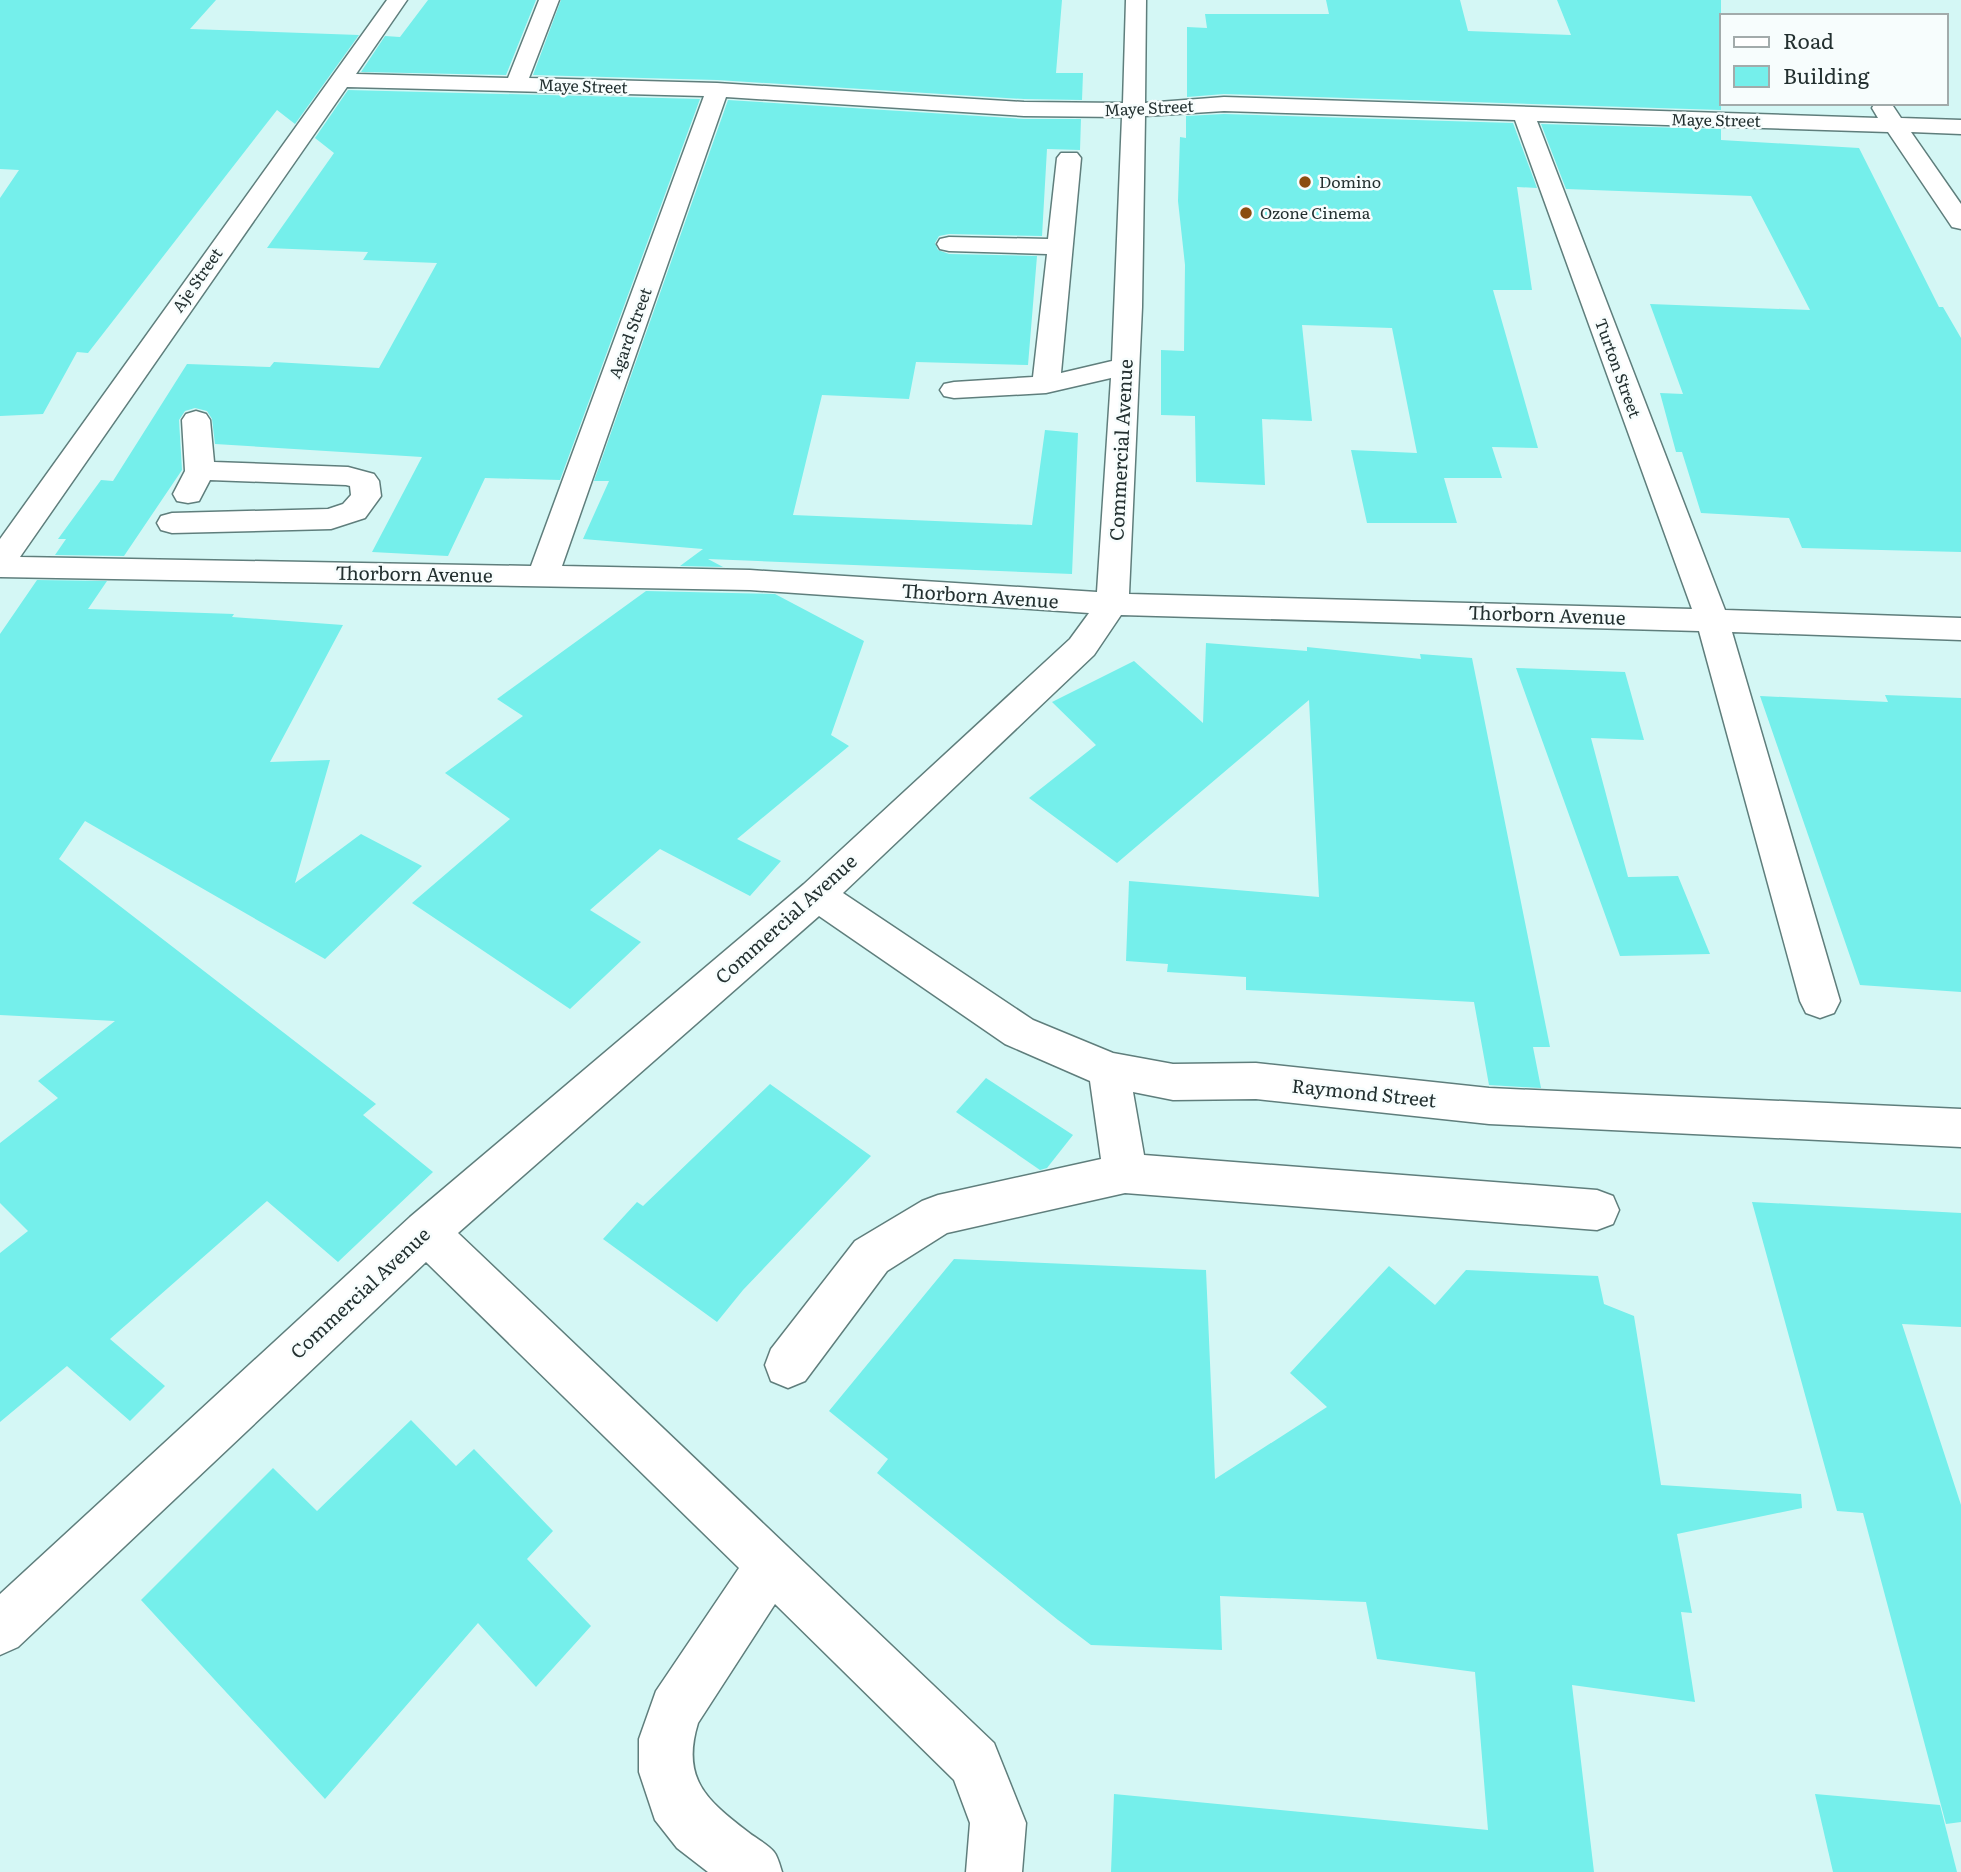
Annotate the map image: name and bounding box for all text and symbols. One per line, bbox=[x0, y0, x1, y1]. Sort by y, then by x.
legend bbox=[1720, 14, 1947, 105]
text: Road bbox=[1783, 24, 1834, 55]
text: Building bbox=[1783, 59, 1870, 90]
street label: Maye Street bbox=[538, 71, 629, 99]
street label: Maye Street bbox=[1104, 93, 1195, 121]
street label: Maye Street bbox=[1671, 106, 1762, 132]
place label: Domino bbox=[1319, 169, 1381, 193]
marker: Domino bbox=[1297, 174, 1313, 190]
place label: Ozone Cinema bbox=[1260, 200, 1371, 224]
marker: Ozone Cinema bbox=[1238, 205, 1254, 221]
street label: Aje Street bbox=[165, 242, 228, 317]
street label: Agard Street bbox=[602, 283, 657, 381]
street label: Turton Street bbox=[1590, 315, 1648, 421]
street label: Commercial Avenue bbox=[1101, 358, 1139, 542]
street label: Thorborn Avenue bbox=[335, 558, 493, 588]
street label: Thorborn Avenue bbox=[901, 576, 1060, 614]
street label: Thorborn Avenue bbox=[1468, 597, 1626, 631]
street label: Commercial Avenue bbox=[708, 847, 862, 990]
street label: Raymond Street bbox=[1290, 1070, 1438, 1114]
street label: Commercial Avenue bbox=[283, 1220, 436, 1365]

